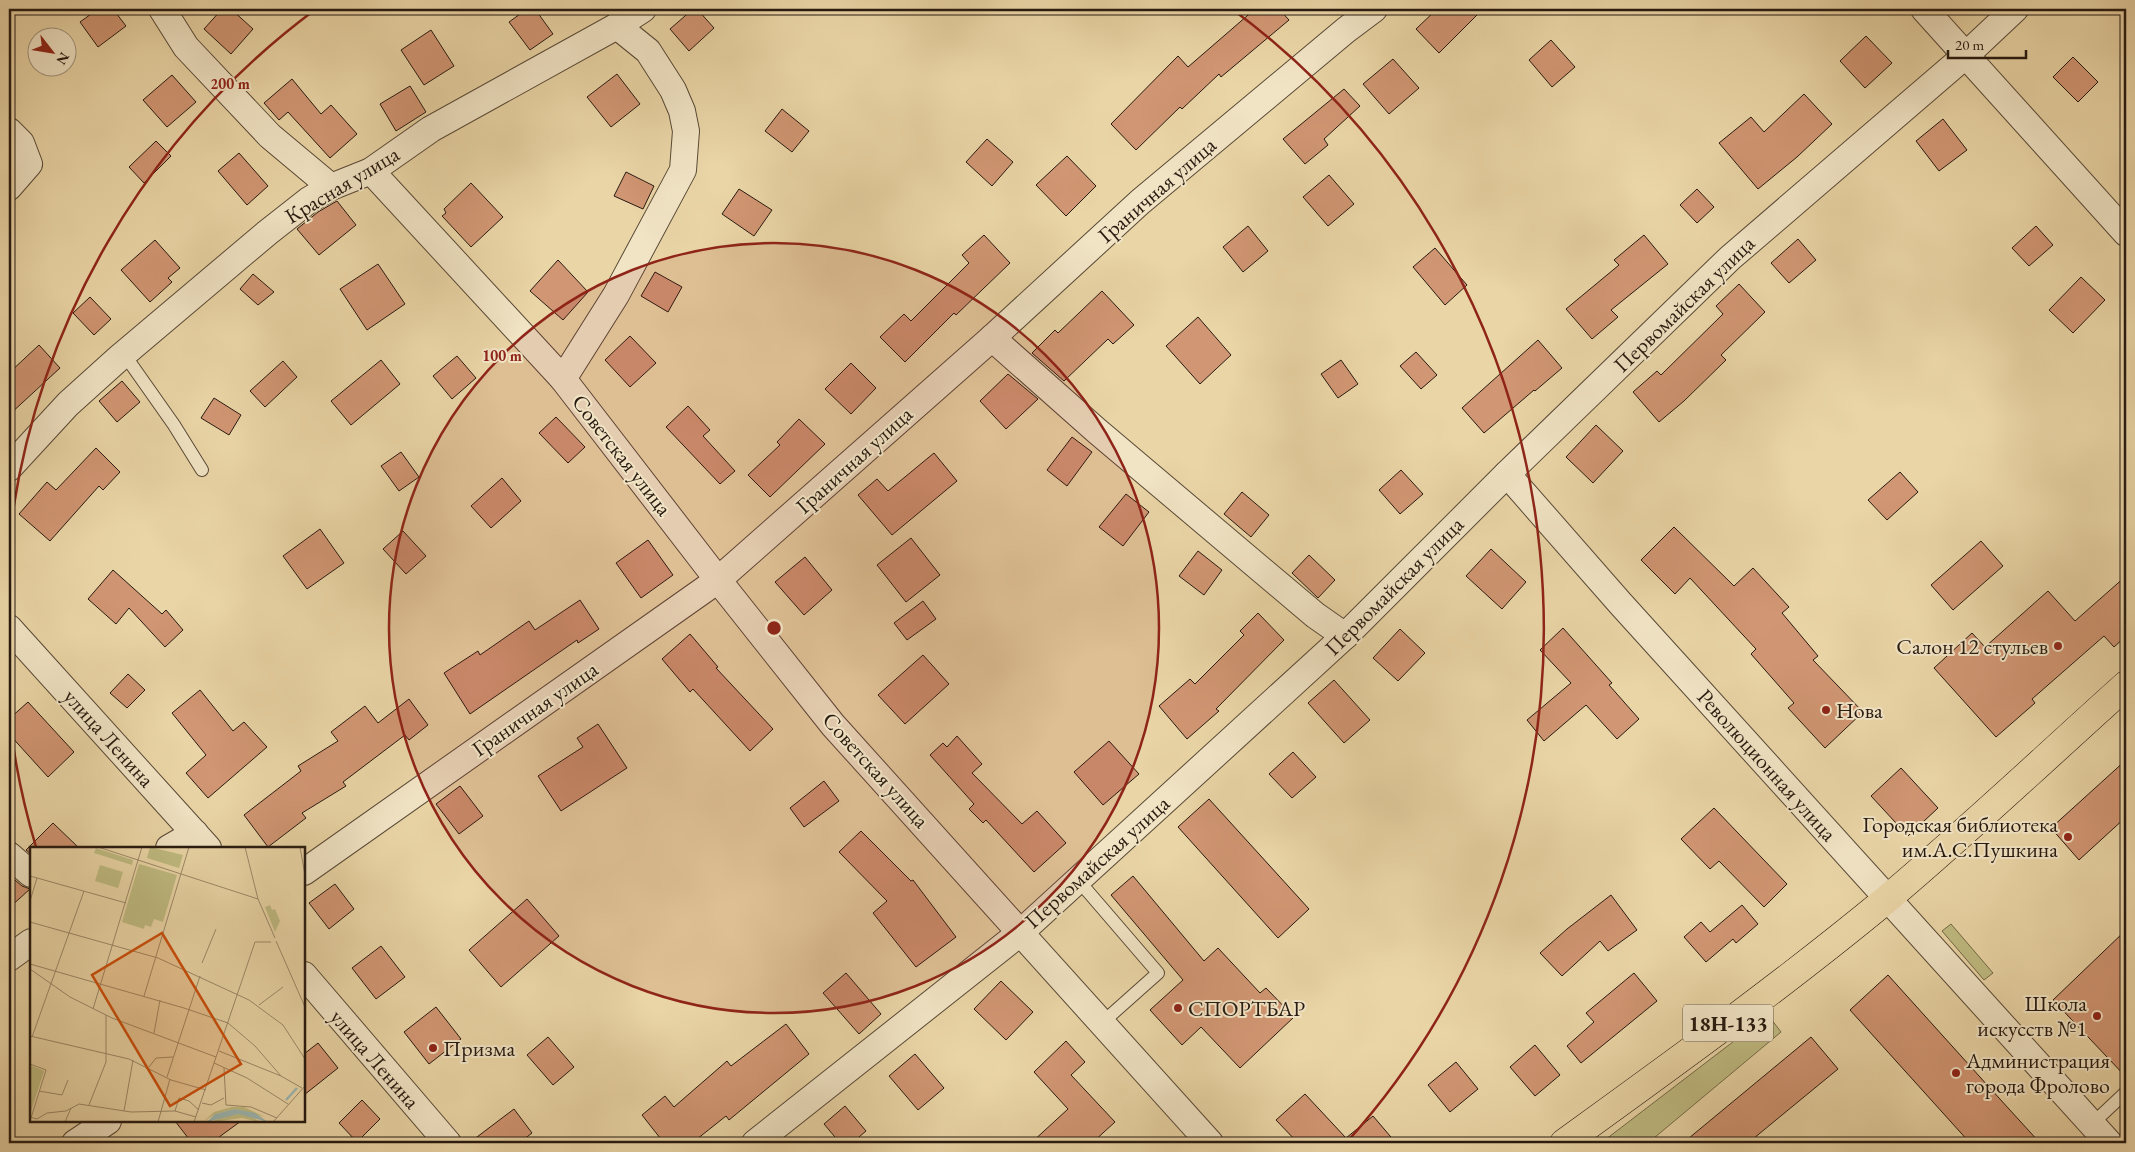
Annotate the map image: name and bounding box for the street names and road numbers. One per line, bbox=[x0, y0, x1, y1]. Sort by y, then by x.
street label: Граничная улица bbox=[1092, 130, 1222, 249]
street label: Красная улица bbox=[279, 139, 405, 231]
street label: Первомайская улица bbox=[1607, 229, 1761, 379]
street label: Советская улица bbox=[565, 388, 679, 522]
street label: Граничная улица bbox=[789, 400, 919, 520]
street label: Первомайская улица bbox=[1318, 510, 1470, 662]
street label: Граничная улица bbox=[466, 655, 604, 763]
street label: улица Ленина bbox=[57, 682, 161, 794]
street label: Революционная улица bbox=[1691, 683, 1843, 848]
street label: Советская улица bbox=[816, 706, 936, 834]
street label: Первомайская улица bbox=[1018, 789, 1176, 935]
street label: улица Ленина bbox=[324, 1003, 427, 1115]
road number: 18Н-133 bbox=[1683, 1004, 1773, 1042]

